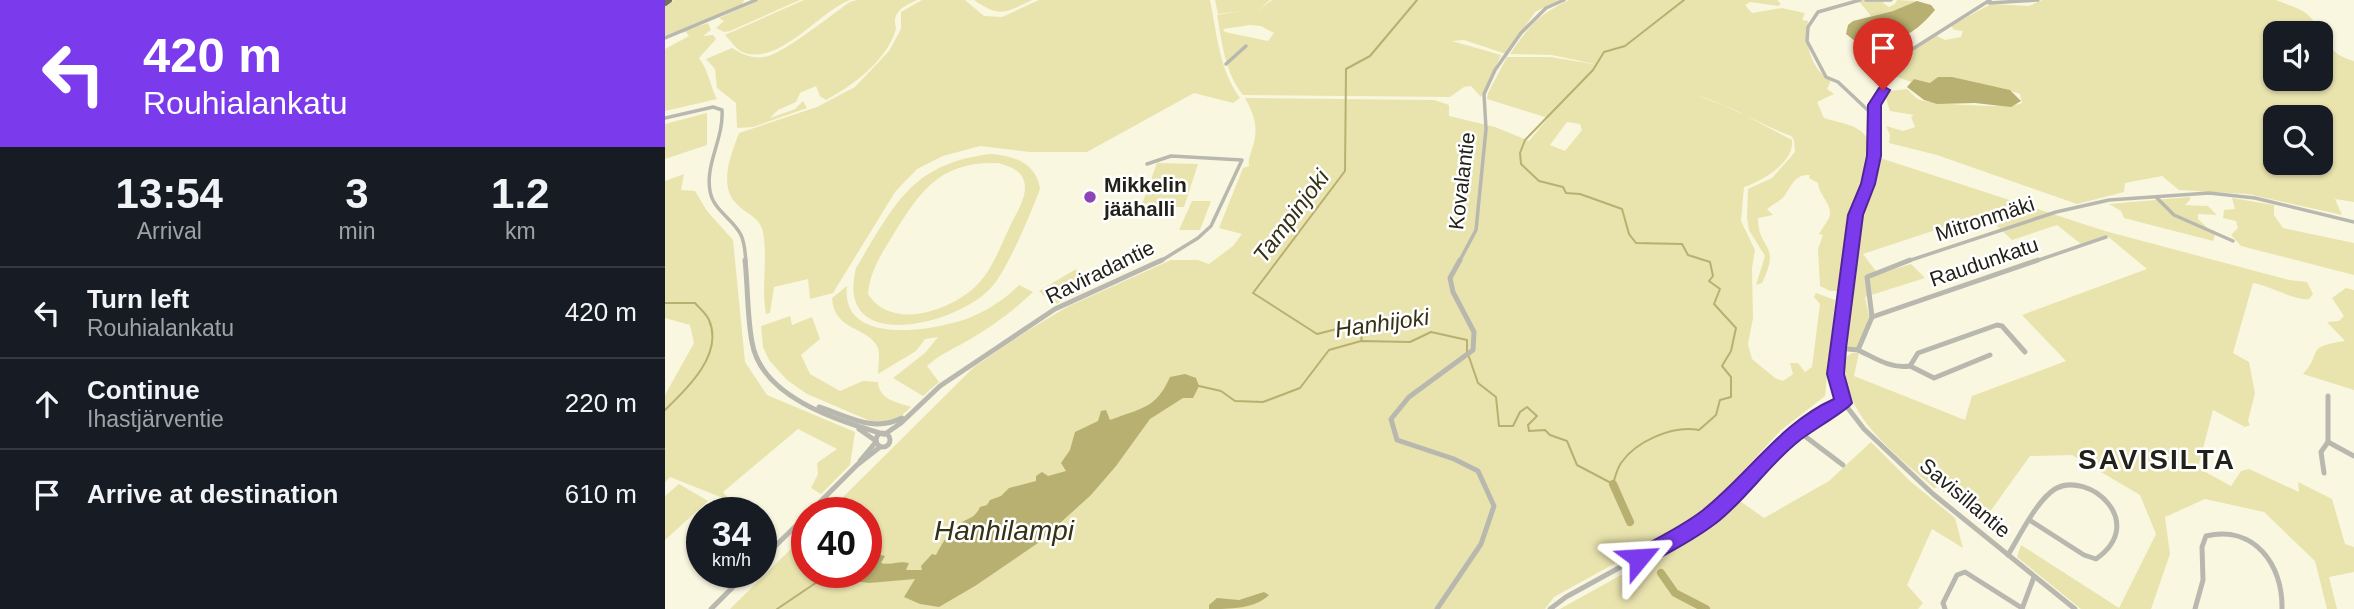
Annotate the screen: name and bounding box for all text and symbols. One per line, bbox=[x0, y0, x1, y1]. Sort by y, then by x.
pin bbox=[1853, 18, 1913, 90]
map controls bbox=[2263, 21, 2333, 175]
button: sound bbox=[2263, 21, 2333, 91]
icon: left bbox=[28, 28, 119, 119]
text: 420 m bbox=[143, 28, 282, 82]
icon: arrive bbox=[1864, 29, 1902, 67]
text: Rouhialankatu bbox=[143, 85, 348, 121]
button: search bbox=[2263, 105, 2333, 175]
street label: Kovalantie bbox=[1444, 131, 1479, 231]
water label: Tampinjoki bbox=[1248, 164, 1335, 267]
text: 13:54 bbox=[116, 170, 223, 217]
text: 3 bbox=[345, 170, 369, 217]
text: 1.2 bbox=[491, 170, 549, 217]
place label: Mikkelin jäähalli bbox=[1103, 173, 1187, 220]
marker: Mikkelin jäähalli bbox=[1082, 189, 1098, 205]
street label: Mitronmäki bbox=[1932, 192, 2037, 245]
text: Arrival bbox=[137, 218, 202, 244]
text: min bbox=[338, 218, 376, 244]
text: km bbox=[505, 218, 536, 244]
street label: Raudunkatu bbox=[1927, 232, 2041, 291]
street label: Raviradantie bbox=[1042, 235, 1158, 308]
text: Turn left bbox=[87, 284, 189, 314]
icon: left bbox=[28, 294, 66, 332]
text: 420 m bbox=[565, 297, 637, 327]
water label: Hanhijoki bbox=[1333, 303, 1432, 342]
text: Rouhialankatu bbox=[87, 315, 234, 341]
text: Continue bbox=[87, 375, 200, 405]
icon: ahead bbox=[28, 385, 66, 423]
text: 220 m bbox=[565, 388, 637, 418]
text: Ihastjärventie bbox=[87, 406, 224, 432]
district label: SAVISILTA bbox=[2078, 444, 2236, 475]
street label: Savisillantie bbox=[1915, 453, 2015, 542]
icon: arrive bbox=[28, 476, 66, 514]
text: Arrive at destination bbox=[87, 479, 338, 509]
text: 610 m bbox=[565, 479, 637, 509]
speed limit sign: 40 bbox=[791, 497, 882, 588]
text: 34 bbox=[712, 514, 751, 553]
water label: Hanhilampi bbox=[934, 515, 1075, 546]
position arrow bbox=[1602, 521, 1676, 595]
text: km/h bbox=[712, 550, 751, 570]

